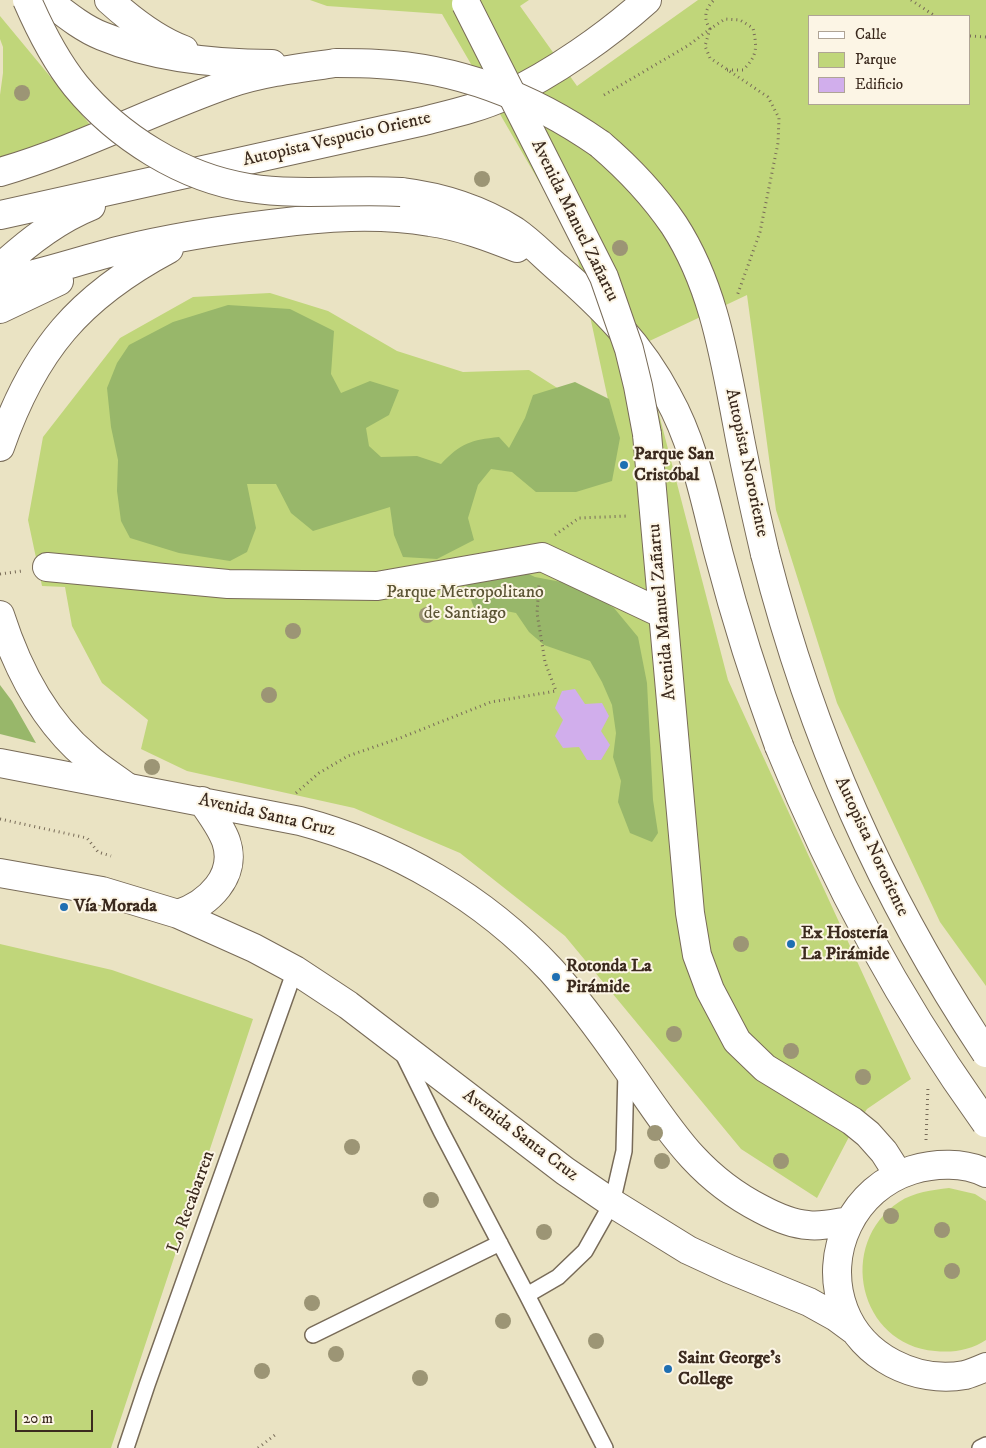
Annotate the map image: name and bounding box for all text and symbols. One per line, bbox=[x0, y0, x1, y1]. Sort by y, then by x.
legend bbox=[808, 15, 971, 105]
text: Calle bbox=[855, 25, 887, 44]
text: Parque bbox=[855, 50, 896, 69]
text: Edificio bbox=[855, 75, 903, 94]
street label: Autopista Vespucio Oriente bbox=[241, 108, 433, 172]
street label: Avenida Manuel Zañartu bbox=[525, 137, 623, 305]
street label: Autopista Nororiente bbox=[720, 387, 772, 539]
place label: Parque San Cristóbal bbox=[634, 444, 714, 486]
marker: Parque San Cristóbal bbox=[618, 459, 630, 471]
street label: Avenida Manuel Zañartu bbox=[645, 523, 681, 701]
park label: Parque Metropolitano de Santiago bbox=[386, 582, 544, 624]
street label: Autopista Nororiente bbox=[829, 774, 913, 920]
street label: Avenida Santa Cruz bbox=[197, 790, 337, 842]
place label: Vía Morada bbox=[74, 896, 157, 918]
marker: Vía Morada bbox=[58, 901, 70, 913]
place label: Ex Hostería La Pirámide bbox=[801, 923, 890, 966]
marker: Ex Hostería La Pirámide bbox=[785, 938, 797, 950]
place label: Rotonda La Pirámide bbox=[566, 956, 652, 999]
marker: Rotonda La Pirámide bbox=[550, 971, 562, 983]
street label: Avenida Santa Cruz bbox=[458, 1085, 582, 1187]
street label: Lo Recabarren bbox=[164, 1148, 220, 1256]
place label: Saint George's College bbox=[678, 1348, 781, 1390]
marker: Saint George's College bbox=[662, 1363, 674, 1375]
scale bar bbox=[18, 1400, 95, 1432]
text: 20 m bbox=[23, 1409, 53, 1428]

